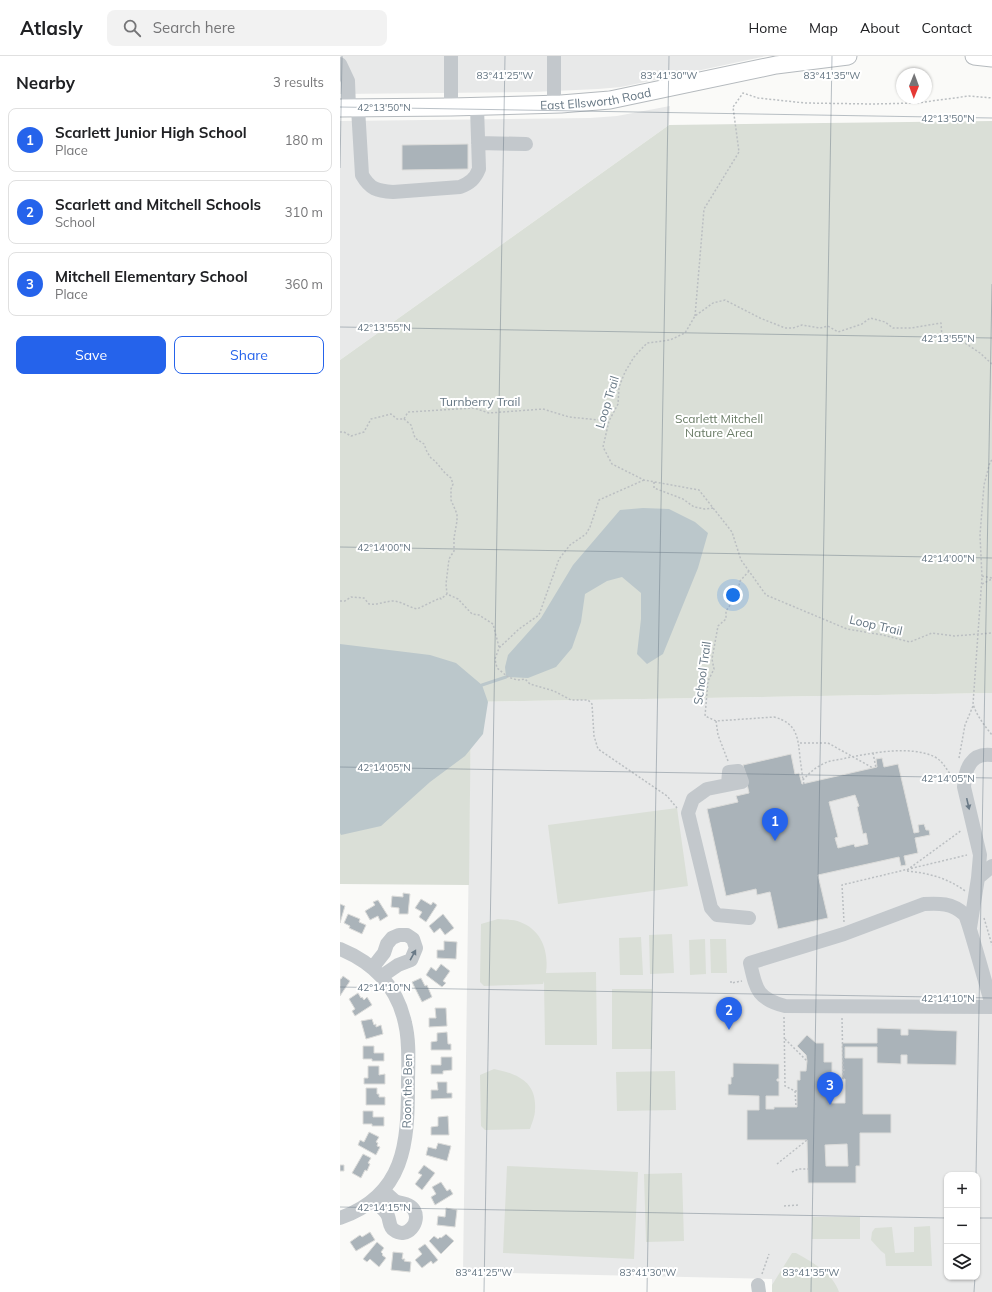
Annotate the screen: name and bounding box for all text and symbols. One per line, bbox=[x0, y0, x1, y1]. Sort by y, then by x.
search box bbox=[107, 10, 387, 46]
text: Atlasly bbox=[20, 16, 83, 40]
icon: search bbox=[121, 17, 143, 39]
text: Search here bbox=[153, 18, 235, 37]
text: Home bbox=[748, 19, 787, 37]
text: Map bbox=[809, 19, 838, 37]
text: About bbox=[860, 19, 900, 37]
text: Contact bbox=[922, 19, 972, 37]
north arrow bbox=[896, 68, 932, 104]
text: 83°41'25"W bbox=[477, 69, 533, 82]
text: 83°41'30"W bbox=[641, 69, 697, 82]
text: 83°41'35"W bbox=[804, 69, 860, 82]
text: Nearby bbox=[16, 72, 75, 93]
text: 3 results bbox=[273, 74, 324, 90]
street label: East Ellsworth Road bbox=[540, 84, 652, 112]
text: 42°13'50"N bbox=[357, 101, 411, 114]
text: 42°13'50"N bbox=[921, 112, 975, 125]
text: Scarlett Junior High School bbox=[55, 123, 247, 142]
text: 1 bbox=[26, 132, 34, 148]
text: 180 m bbox=[285, 132, 323, 148]
text: Place bbox=[55, 142, 88, 158]
text: Scarlett and Mitchell Schools bbox=[55, 195, 261, 214]
text: 2 bbox=[26, 204, 34, 220]
text: 310 m bbox=[285, 204, 323, 220]
text: School bbox=[55, 214, 95, 230]
text: Mitchell Elementary School bbox=[55, 267, 248, 286]
text: 3 bbox=[26, 276, 34, 292]
text: 360 m bbox=[285, 276, 323, 292]
text: Place bbox=[55, 286, 88, 302]
text: 42°13'55"N bbox=[357, 321, 411, 334]
text: 42°13'55"N bbox=[921, 332, 975, 345]
button: Save bbox=[16, 336, 166, 374]
button: Share bbox=[174, 336, 324, 374]
street label: Loop Trail bbox=[592, 374, 622, 430]
street label: Turnberry Trail bbox=[440, 394, 520, 409]
park label: Scarlett Mitchell Nature Area bbox=[675, 411, 763, 440]
text: 42°14'00"N bbox=[357, 541, 411, 554]
text: 42°14'00"N bbox=[921, 552, 975, 565]
your location bbox=[723, 585, 743, 605]
street label: Loop Trail bbox=[848, 612, 904, 638]
street label: School Trail bbox=[690, 640, 714, 706]
text: 42°14'05"N bbox=[357, 761, 411, 774]
text: 42°14'05"N bbox=[921, 772, 975, 785]
one-way arrow bbox=[966, 798, 972, 810]
pin: 1 bbox=[762, 808, 788, 841]
one-way arrow bbox=[409, 949, 416, 961]
text: 42°14'10"N bbox=[357, 981, 411, 994]
text: 42°14'10"N bbox=[921, 992, 975, 1005]
pin: 2 bbox=[716, 997, 742, 1030]
street label: Roon the Ben bbox=[399, 1054, 415, 1128]
pin: 3 bbox=[817, 1072, 843, 1105]
map controls bbox=[944, 1172, 980, 1280]
button: + bbox=[944, 1172, 980, 1208]
text: 42°14'15"N bbox=[357, 1201, 411, 1214]
button: − bbox=[944, 1208, 980, 1244]
button: layers bbox=[944, 1244, 980, 1280]
text: 83°41'25"W bbox=[456, 1266, 512, 1279]
text: 83°41'30"W bbox=[620, 1266, 676, 1279]
text: 83°41'35"W bbox=[783, 1266, 839, 1279]

